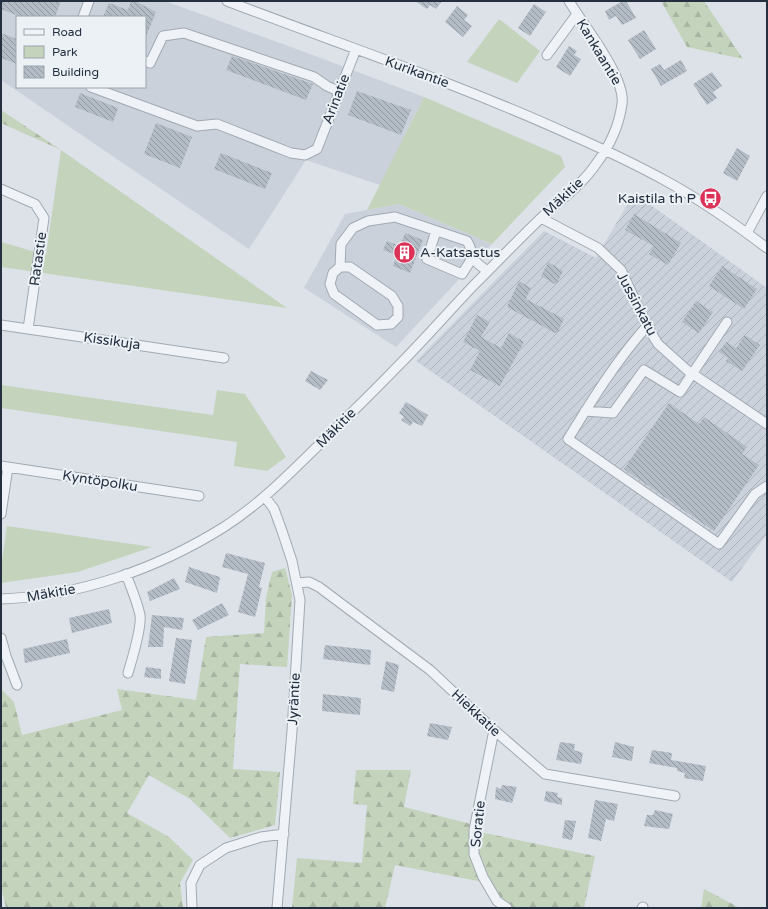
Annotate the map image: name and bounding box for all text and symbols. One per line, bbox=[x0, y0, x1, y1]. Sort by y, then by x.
legend bbox=[16, 16, 146, 88]
street label: Kankaantie bbox=[573, 16, 625, 88]
text: Road bbox=[52, 25, 82, 39]
text: Park bbox=[52, 45, 78, 59]
street label: Kurikantie bbox=[383, 53, 452, 92]
text: Building bbox=[52, 65, 99, 79]
street label: Arinatie bbox=[319, 72, 353, 126]
street label: Mäkitie bbox=[539, 174, 587, 220]
bus stop icon: Kaistila th P bbox=[698, 185, 724, 211]
place label: Kaistila th P bbox=[618, 190, 696, 207]
street label: Ratastie bbox=[26, 231, 50, 287]
building icon: A-Katsastus bbox=[391, 239, 417, 265]
place label: A-Katsastus bbox=[420, 244, 501, 261]
street label: Jussinkatu bbox=[613, 269, 661, 339]
street label: Kissikuja bbox=[82, 329, 142, 353]
street label: Mäkitie bbox=[313, 405, 359, 451]
street label: Kyntöpolku bbox=[61, 467, 139, 495]
street label: Mäkitie bbox=[25, 580, 77, 606]
street label: Jyräntie bbox=[284, 672, 304, 726]
street label: Hiekkatie bbox=[448, 686, 504, 740]
street label: Soratie bbox=[467, 800, 489, 848]

